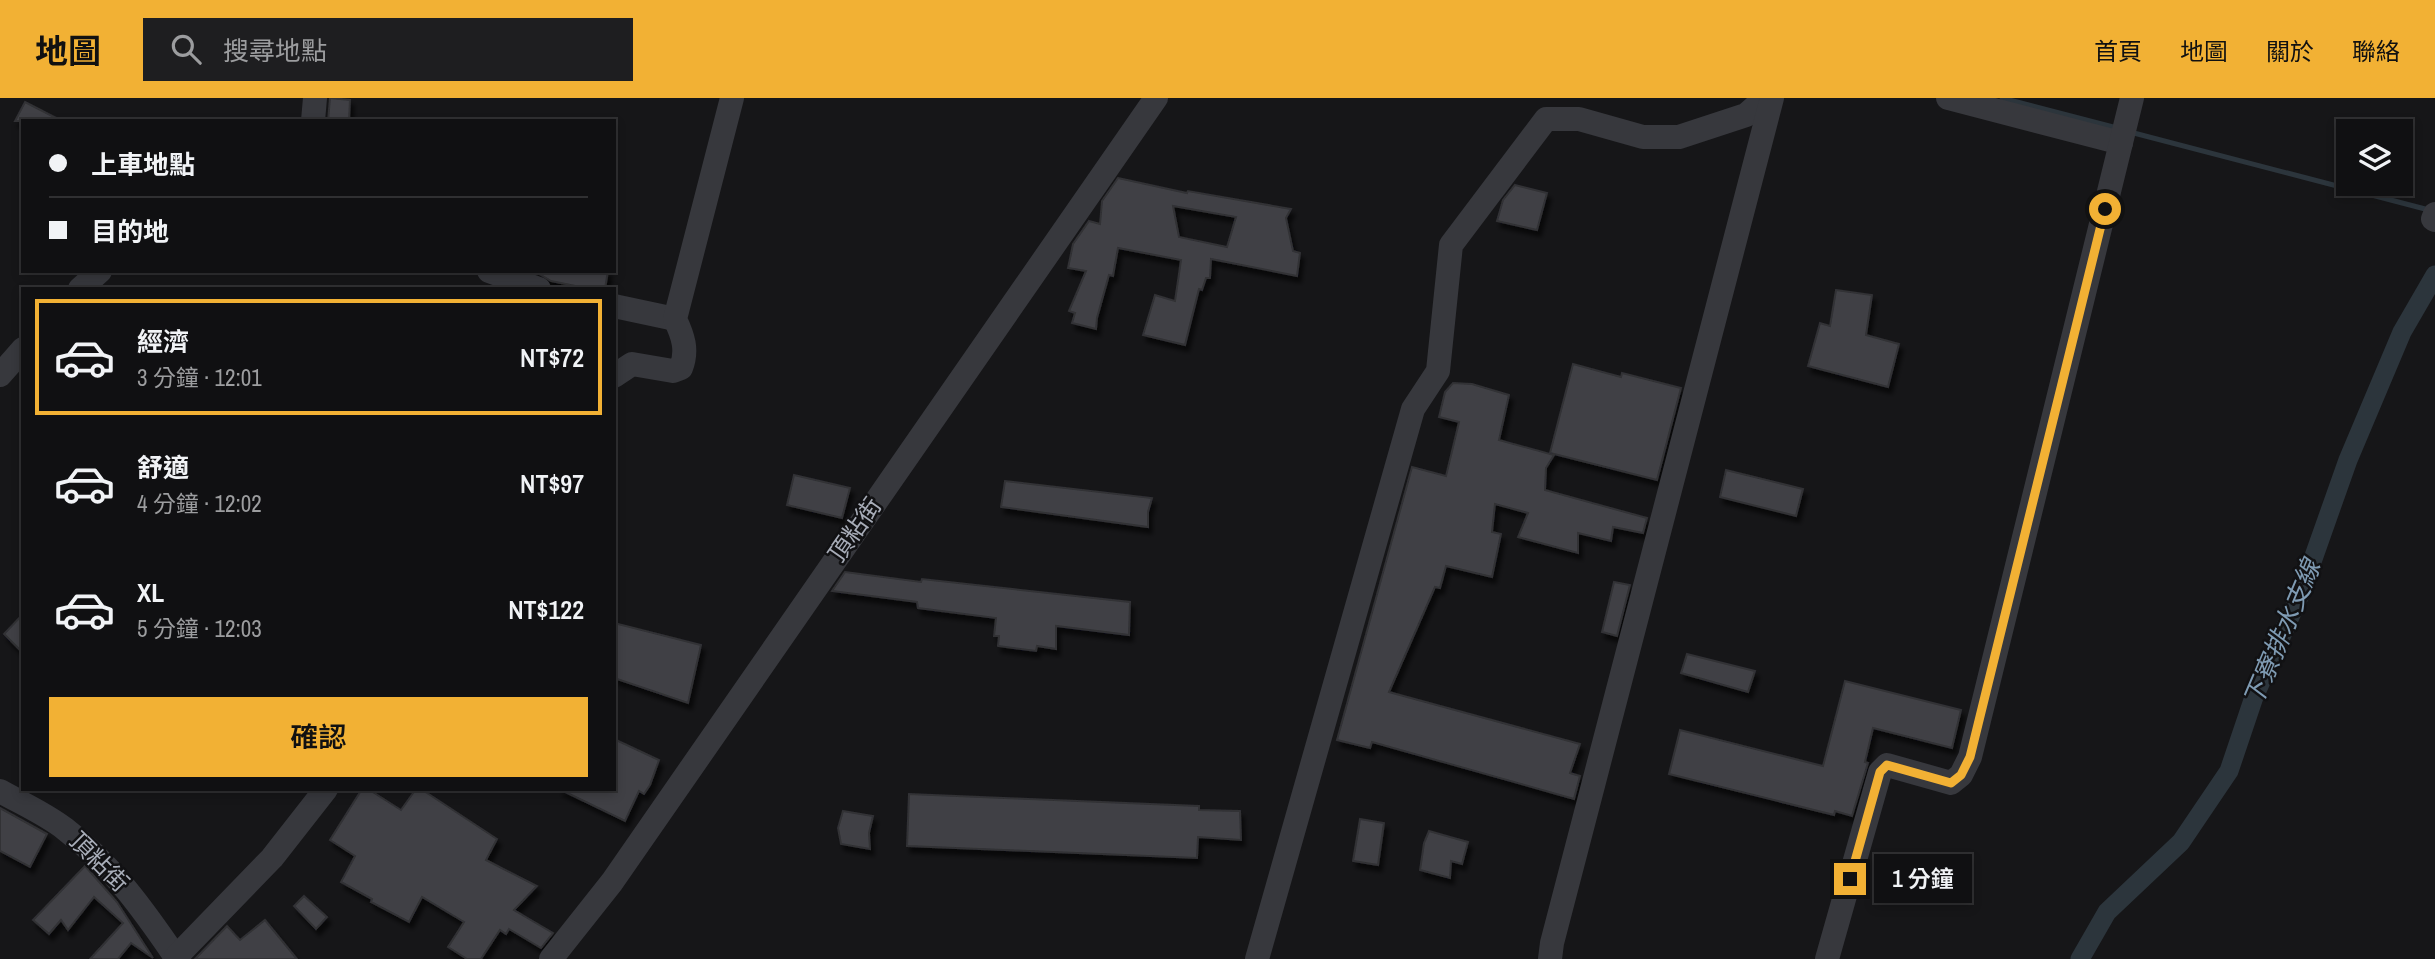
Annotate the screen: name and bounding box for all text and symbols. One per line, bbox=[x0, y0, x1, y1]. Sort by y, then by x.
search box bbox=[143, 18, 633, 81]
text: 地圖 bbox=[35, 29, 101, 73]
icon: search bbox=[167, 30, 205, 68]
text: 搜尋地點 bbox=[223, 33, 327, 68]
text: 首頁 bbox=[2094, 35, 2142, 67]
text: 地圖 bbox=[2180, 35, 2228, 67]
text: 關於 bbox=[2266, 35, 2314, 67]
text: 聯絡 bbox=[2352, 35, 2400, 67]
map controls bbox=[2336, 119, 2413, 196]
button: layers bbox=[2336, 119, 2413, 196]
text: 上車地點 bbox=[91, 147, 195, 182]
route start bbox=[2089, 193, 2121, 225]
text: 目的地 bbox=[91, 214, 169, 249]
text: 經濟 bbox=[137, 324, 189, 359]
icon: car bbox=[53, 326, 116, 389]
text: NT$72 bbox=[520, 340, 584, 375]
text: 3 分鐘 · 12:01 bbox=[137, 362, 262, 393]
text: 舒適 bbox=[137, 450, 189, 485]
icon: car bbox=[53, 452, 116, 515]
text: NT$97 bbox=[520, 466, 584, 501]
text: 4 分鐘 · 12:02 bbox=[137, 488, 262, 519]
street label: 頂粘街 bbox=[820, 491, 888, 568]
water label: 下寮排水支線 bbox=[2235, 551, 2329, 711]
text: XL bbox=[137, 575, 164, 610]
icon: car bbox=[53, 578, 116, 641]
text: NT$122 bbox=[508, 592, 584, 627]
text: 5 分鐘 · 12:03 bbox=[137, 613, 262, 644]
button: 確認 bbox=[49, 697, 588, 777]
street label: 頂粘街 bbox=[63, 825, 136, 898]
callout: 1 分鐘 bbox=[1874, 854, 1972, 904]
route end bbox=[1834, 863, 1866, 895]
text: 1 分鐘 bbox=[1892, 863, 1954, 894]

